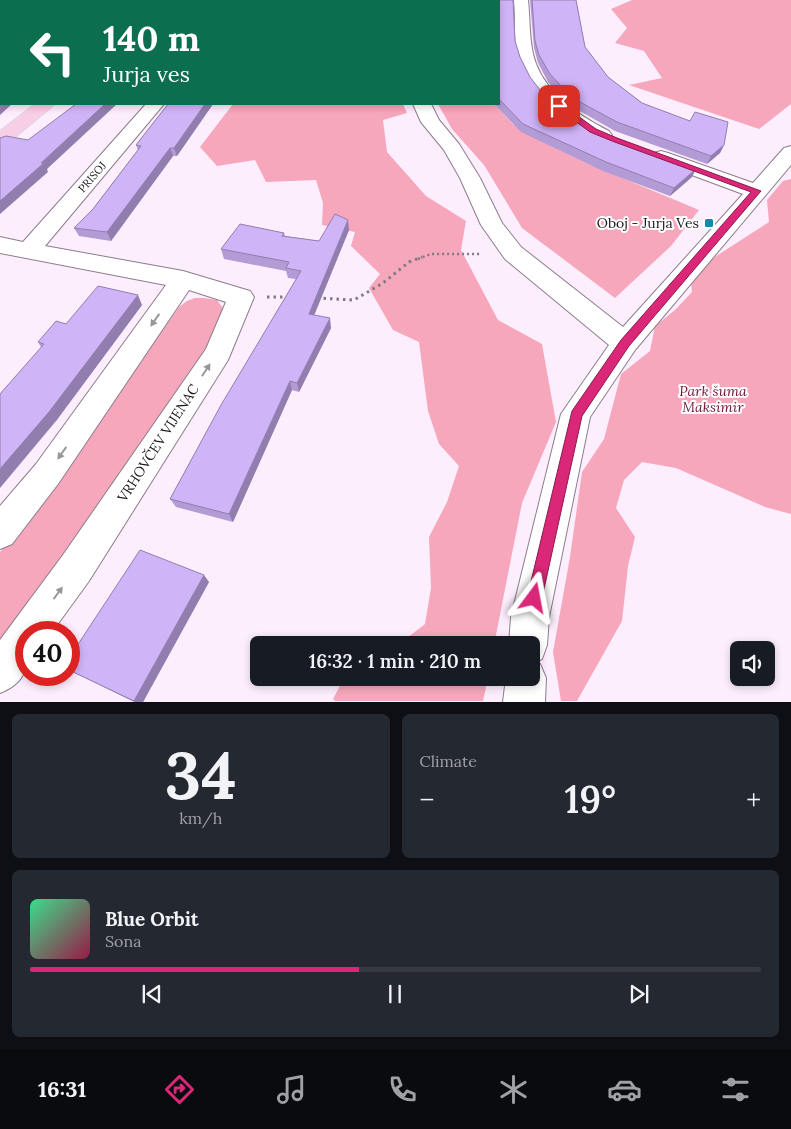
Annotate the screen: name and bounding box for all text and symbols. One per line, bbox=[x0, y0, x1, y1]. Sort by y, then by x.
text: 140 m bbox=[103, 16, 200, 61]
icon: left bbox=[20, 20, 85, 85]
text: Jurja ves bbox=[103, 60, 190, 88]
pin bbox=[538, 85, 580, 127]
icon: arrive bbox=[545, 92, 573, 120]
street label: PRISOJ bbox=[75, 159, 109, 195]
place label: Oboj - Jurja Ves bbox=[597, 214, 699, 232]
marker: Oboj - Jurja Ves bbox=[703, 217, 715, 229]
one-way arrow bbox=[150, 313, 160, 327]
one-way arrow bbox=[201, 364, 211, 377]
street label: VRHOVČEV VIJENAC bbox=[113, 381, 203, 506]
park label: Park šuma Maksimir bbox=[679, 382, 747, 416]
one-way arrow bbox=[57, 446, 67, 460]
position arrow bbox=[507, 571, 559, 623]
one-way arrow bbox=[53, 586, 63, 600]
speed limit sign: 40 bbox=[15, 621, 80, 686]
map controls bbox=[730, 641, 775, 686]
button: sound bbox=[730, 641, 775, 686]
text: 16:32 · 1 min · 210 m bbox=[309, 649, 481, 673]
text: 34 bbox=[165, 734, 237, 817]
text: Climate bbox=[420, 751, 477, 771]
text: 19° bbox=[564, 775, 616, 823]
text: − bbox=[420, 782, 434, 818]
text: + bbox=[746, 782, 761, 818]
text: km/h bbox=[179, 808, 222, 828]
text: Blue Orbit bbox=[105, 907, 199, 931]
text: Sona bbox=[105, 931, 141, 951]
icon: previous bbox=[138, 980, 166, 1008]
icon: pause bbox=[381, 980, 409, 1008]
icon: next bbox=[625, 980, 653, 1008]
icon: directions bbox=[162, 1072, 197, 1107]
icon: music bbox=[274, 1072, 309, 1107]
icon: phone bbox=[385, 1072, 420, 1107]
icon: climate bbox=[496, 1072, 531, 1107]
icon: car bbox=[607, 1072, 642, 1107]
icon: filters bbox=[718, 1072, 753, 1107]
text: 16:31 bbox=[38, 1075, 86, 1103]

